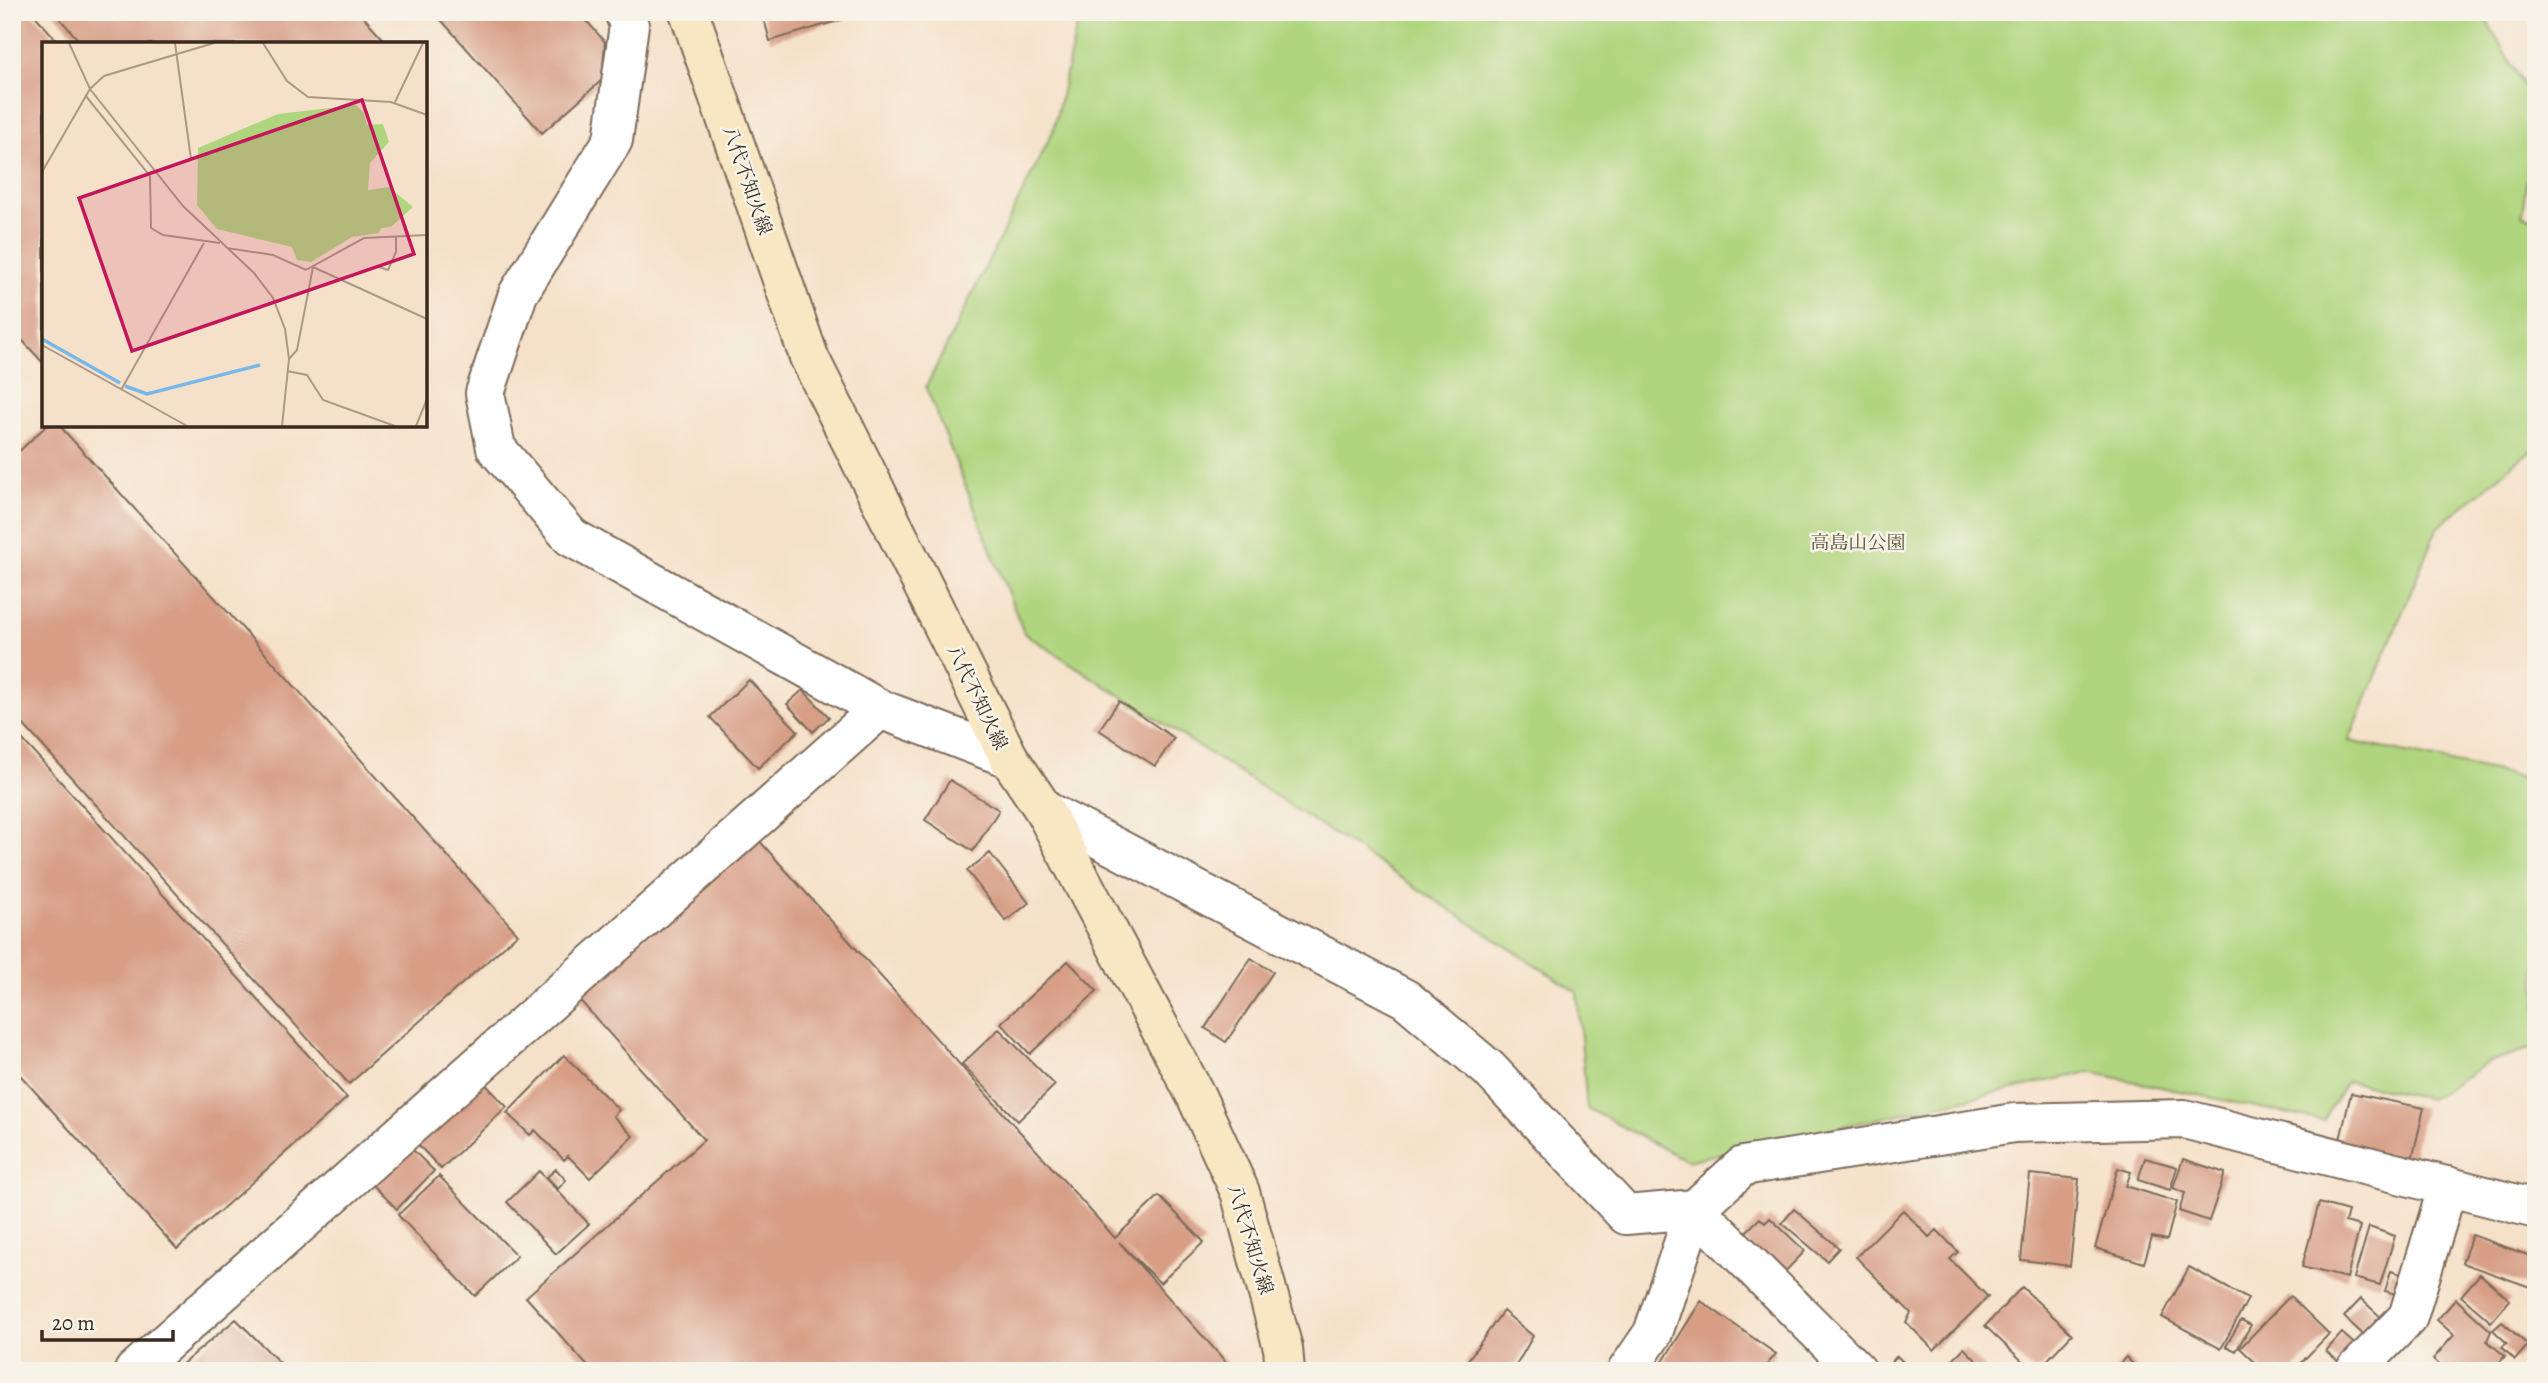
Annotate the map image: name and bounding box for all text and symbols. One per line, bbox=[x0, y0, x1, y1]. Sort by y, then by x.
inset map bbox=[42, 42, 427, 427]
street label: 八代不知火線 bbox=[716, 122, 778, 238]
park label: 高島山公園 bbox=[1810, 530, 1906, 556]
street label: 八代不知火線 bbox=[940, 641, 1014, 754]
street label: 八代不知火線 bbox=[1221, 1181, 1279, 1298]
scale bar bbox=[42, 1299, 173, 1343]
text: 20 m bbox=[52, 1309, 95, 1337]

